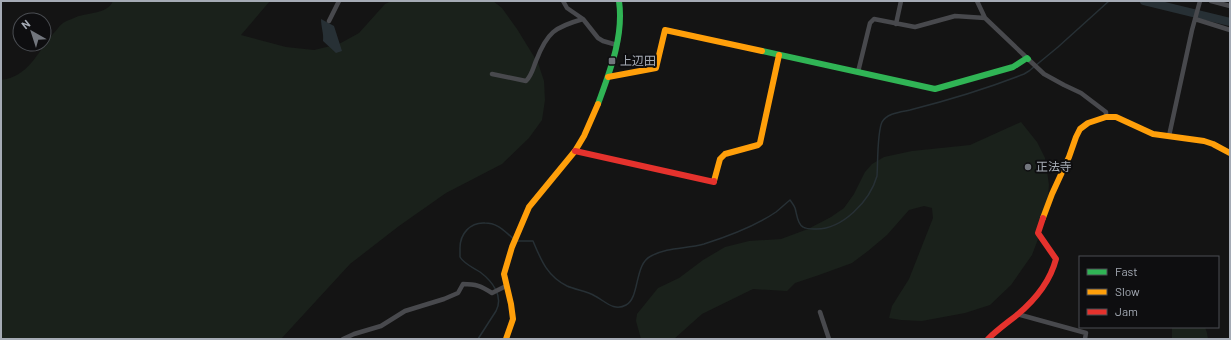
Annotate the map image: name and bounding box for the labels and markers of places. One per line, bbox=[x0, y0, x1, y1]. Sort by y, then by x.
place label: 上辺田 bbox=[620, 53, 656, 67]
marker: 上辺田 bbox=[607, 56, 617, 66]
place label: 正法寺 bbox=[1036, 159, 1072, 173]
marker: 正法寺 bbox=[1023, 162, 1033, 172]

